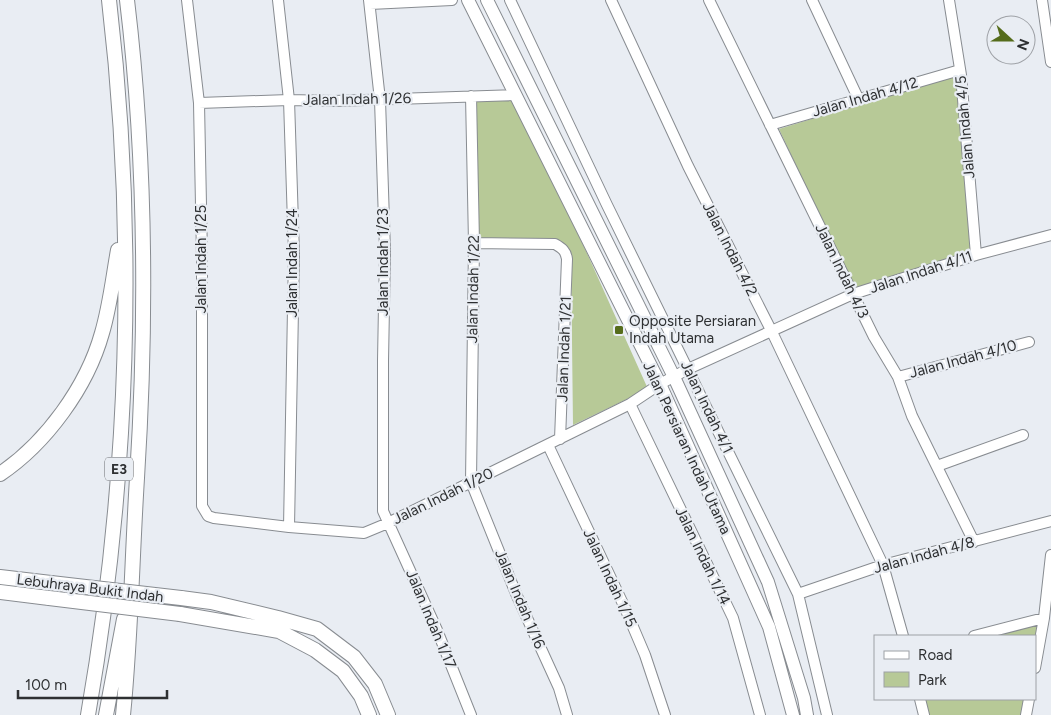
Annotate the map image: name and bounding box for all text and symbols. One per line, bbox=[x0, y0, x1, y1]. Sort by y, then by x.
north arrow bbox=[986, 15, 1036, 65]
text: N bbox=[1013, 36, 1033, 53]
street label: Jalan Indah 4/12 bbox=[810, 73, 920, 121]
street label: Jalan Indah 4/5 bbox=[952, 75, 978, 179]
street label: Jalan Indah 1/26 bbox=[303, 89, 412, 109]
street label: Jalan Indah 4/2 bbox=[699, 199, 761, 299]
street label: Jalan Indah 1/25 bbox=[192, 205, 210, 313]
street label: Jalan Indah 1/24 bbox=[283, 208, 301, 318]
street label: Jalan Indah 1/23 bbox=[374, 208, 392, 316]
street label: Jalan Indah 4/3 bbox=[811, 221, 873, 321]
street label: Jalan Indah 1/22 bbox=[463, 235, 483, 343]
street label: Jalan Indah 4/11 bbox=[867, 247, 975, 297]
street label: Jalan Indah 1/21 bbox=[553, 296, 575, 402]
place label: Opposite Persiaran Indah Utama bbox=[629, 312, 756, 347]
marker: Opposite Persiaran Indah Utama bbox=[613, 324, 625, 336]
street label: Jalan Indah 4/10 bbox=[907, 336, 1019, 382]
street label: Jalan Indah 4/1 bbox=[677, 358, 737, 456]
street label: Jalan Persiaran Indah Utama bbox=[639, 359, 735, 537]
road number: E3 bbox=[105, 458, 133, 480]
street label: Jalan Indah 1/20 bbox=[390, 464, 496, 528]
street label: Jalan Indah 1/14 bbox=[671, 504, 735, 608]
street label: Jalan Indah 1/15 bbox=[579, 526, 641, 630]
street label: Jalan Indah 4/8 bbox=[872, 533, 976, 577]
street label: Jalan Indah 1/16 bbox=[491, 547, 549, 652]
street label: Jalan Indah 1/17 bbox=[402, 567, 460, 671]
street label: Lebuhraya Bukit Indah bbox=[15, 570, 165, 606]
legend bbox=[874, 635, 1036, 700]
text: Road bbox=[918, 646, 953, 664]
scale bar bbox=[18, 668, 166, 700]
text: Park bbox=[918, 671, 947, 689]
text: 100 m bbox=[25, 676, 67, 694]

